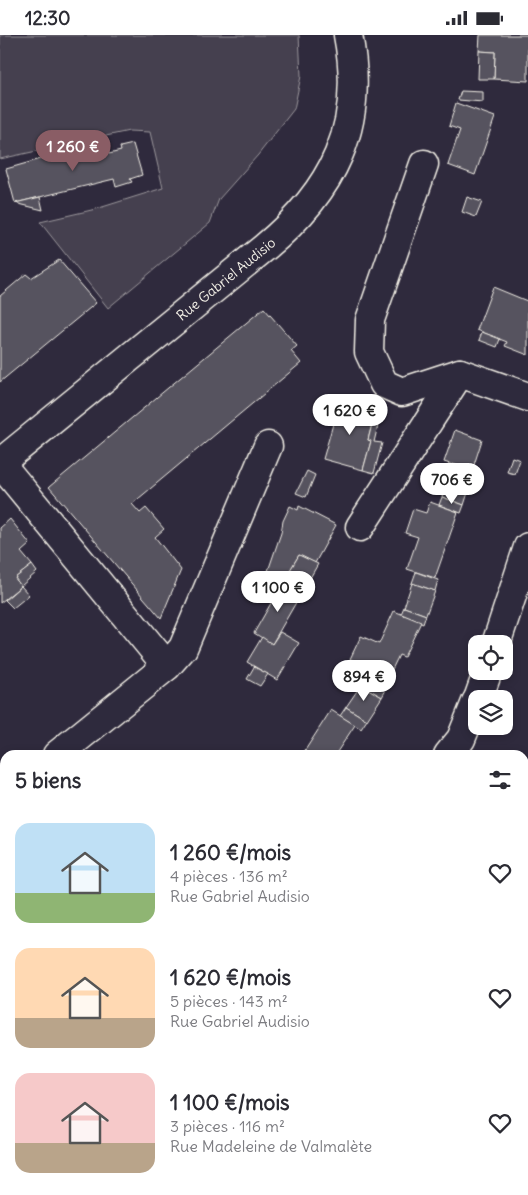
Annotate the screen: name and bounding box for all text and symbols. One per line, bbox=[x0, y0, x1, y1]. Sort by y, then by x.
text: 12:30 bbox=[25, 6, 71, 30]
pin: 1 260 € bbox=[27, 129, 119, 172]
text: 1 260 € bbox=[47, 136, 99, 156]
street label: Rue Gabriel Audisio bbox=[173, 233, 279, 324]
pin: 1 620 € bbox=[304, 393, 396, 436]
text: 1 620 € bbox=[324, 400, 376, 420]
pin: 706 € bbox=[417, 463, 487, 505]
text: 706 € bbox=[431, 469, 473, 489]
pin: 1 100 € bbox=[232, 571, 324, 613]
text: 1 100 € bbox=[252, 577, 304, 597]
map controls bbox=[468, 635, 513, 735]
button: locate bbox=[468, 635, 513, 680]
pin: 894 € bbox=[329, 659, 399, 702]
text: 894 € bbox=[343, 666, 385, 686]
button: layers bbox=[468, 690, 513, 735]
icon: filters bbox=[486, 766, 514, 794]
text: 5 biens bbox=[15, 767, 81, 794]
text: 1 260 €/mois bbox=[170, 839, 291, 866]
icon: home bbox=[55, 843, 115, 903]
icon: heart bbox=[486, 859, 514, 887]
text: 4 pièces · 136 m² bbox=[170, 866, 288, 886]
text: Rue Gabriel Audisio bbox=[170, 886, 310, 906]
text: 1 620 €/mois bbox=[170, 964, 291, 991]
icon: home bbox=[55, 968, 115, 1028]
icon: heart bbox=[486, 984, 514, 1012]
text: 5 pièces · 143 m² bbox=[170, 991, 288, 1011]
text: Rue Gabriel Audisio bbox=[170, 1011, 310, 1031]
text: 1 100 €/mois bbox=[170, 1089, 290, 1116]
icon: home bbox=[55, 1093, 115, 1153]
icon: heart bbox=[486, 1109, 514, 1137]
text: 3 pièces · 116 m² bbox=[170, 1116, 285, 1136]
text: Rue Madeleine de Valmalète bbox=[170, 1136, 372, 1156]

